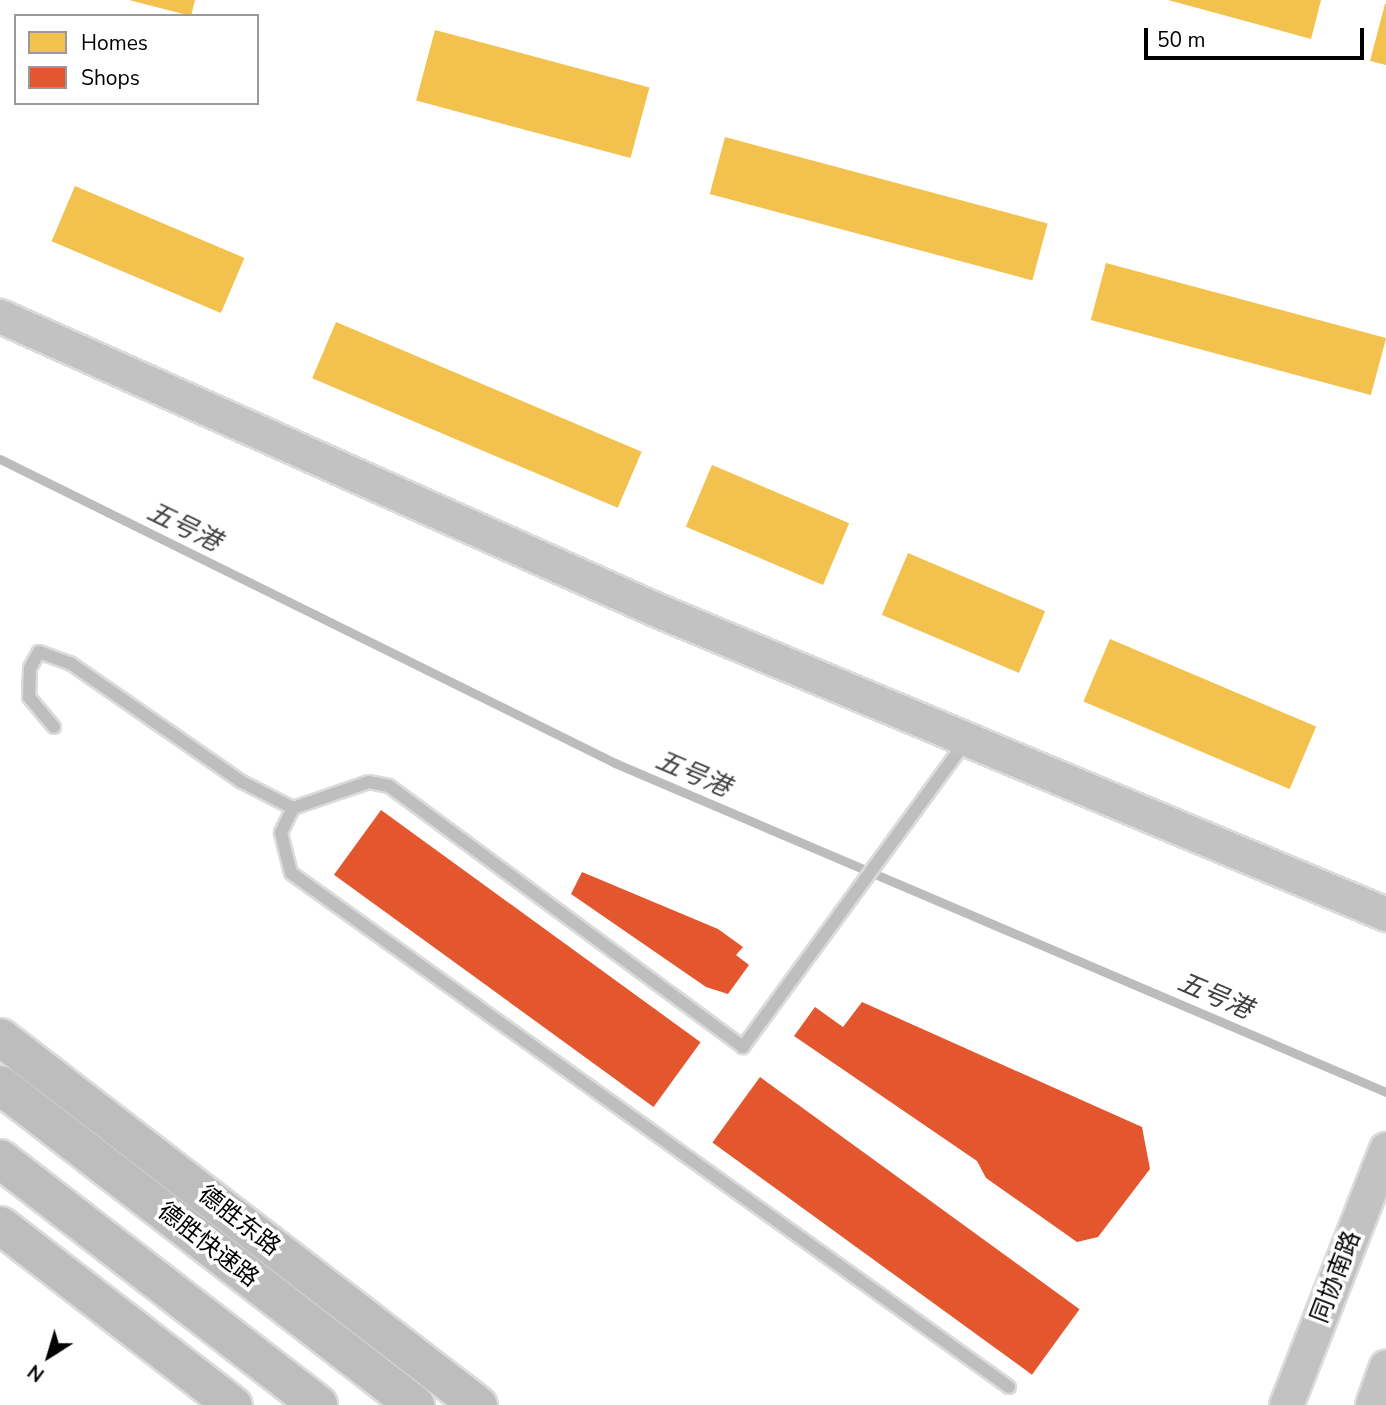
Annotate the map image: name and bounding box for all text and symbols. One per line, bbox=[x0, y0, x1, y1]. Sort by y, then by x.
legend bbox=[14, 14, 259, 105]
scale bar bbox=[1148, 14, 1368, 58]
text: 50 m bbox=[1157, 26, 1206, 54]
text: Homes bbox=[81, 29, 148, 57]
text: Shops bbox=[81, 64, 140, 92]
water label: 五号港 bbox=[142, 496, 226, 558]
water label: 五号港 bbox=[651, 744, 735, 804]
water label: 五号港 bbox=[1173, 966, 1257, 1026]
street label: 德胜东路 bbox=[192, 1180, 286, 1262]
street label: 德胜快速路 bbox=[152, 1197, 264, 1293]
street label: 同协南路 bbox=[1305, 1227, 1367, 1327]
north arrow bbox=[14, 1321, 84, 1391]
text: N bbox=[23, 1358, 50, 1387]

